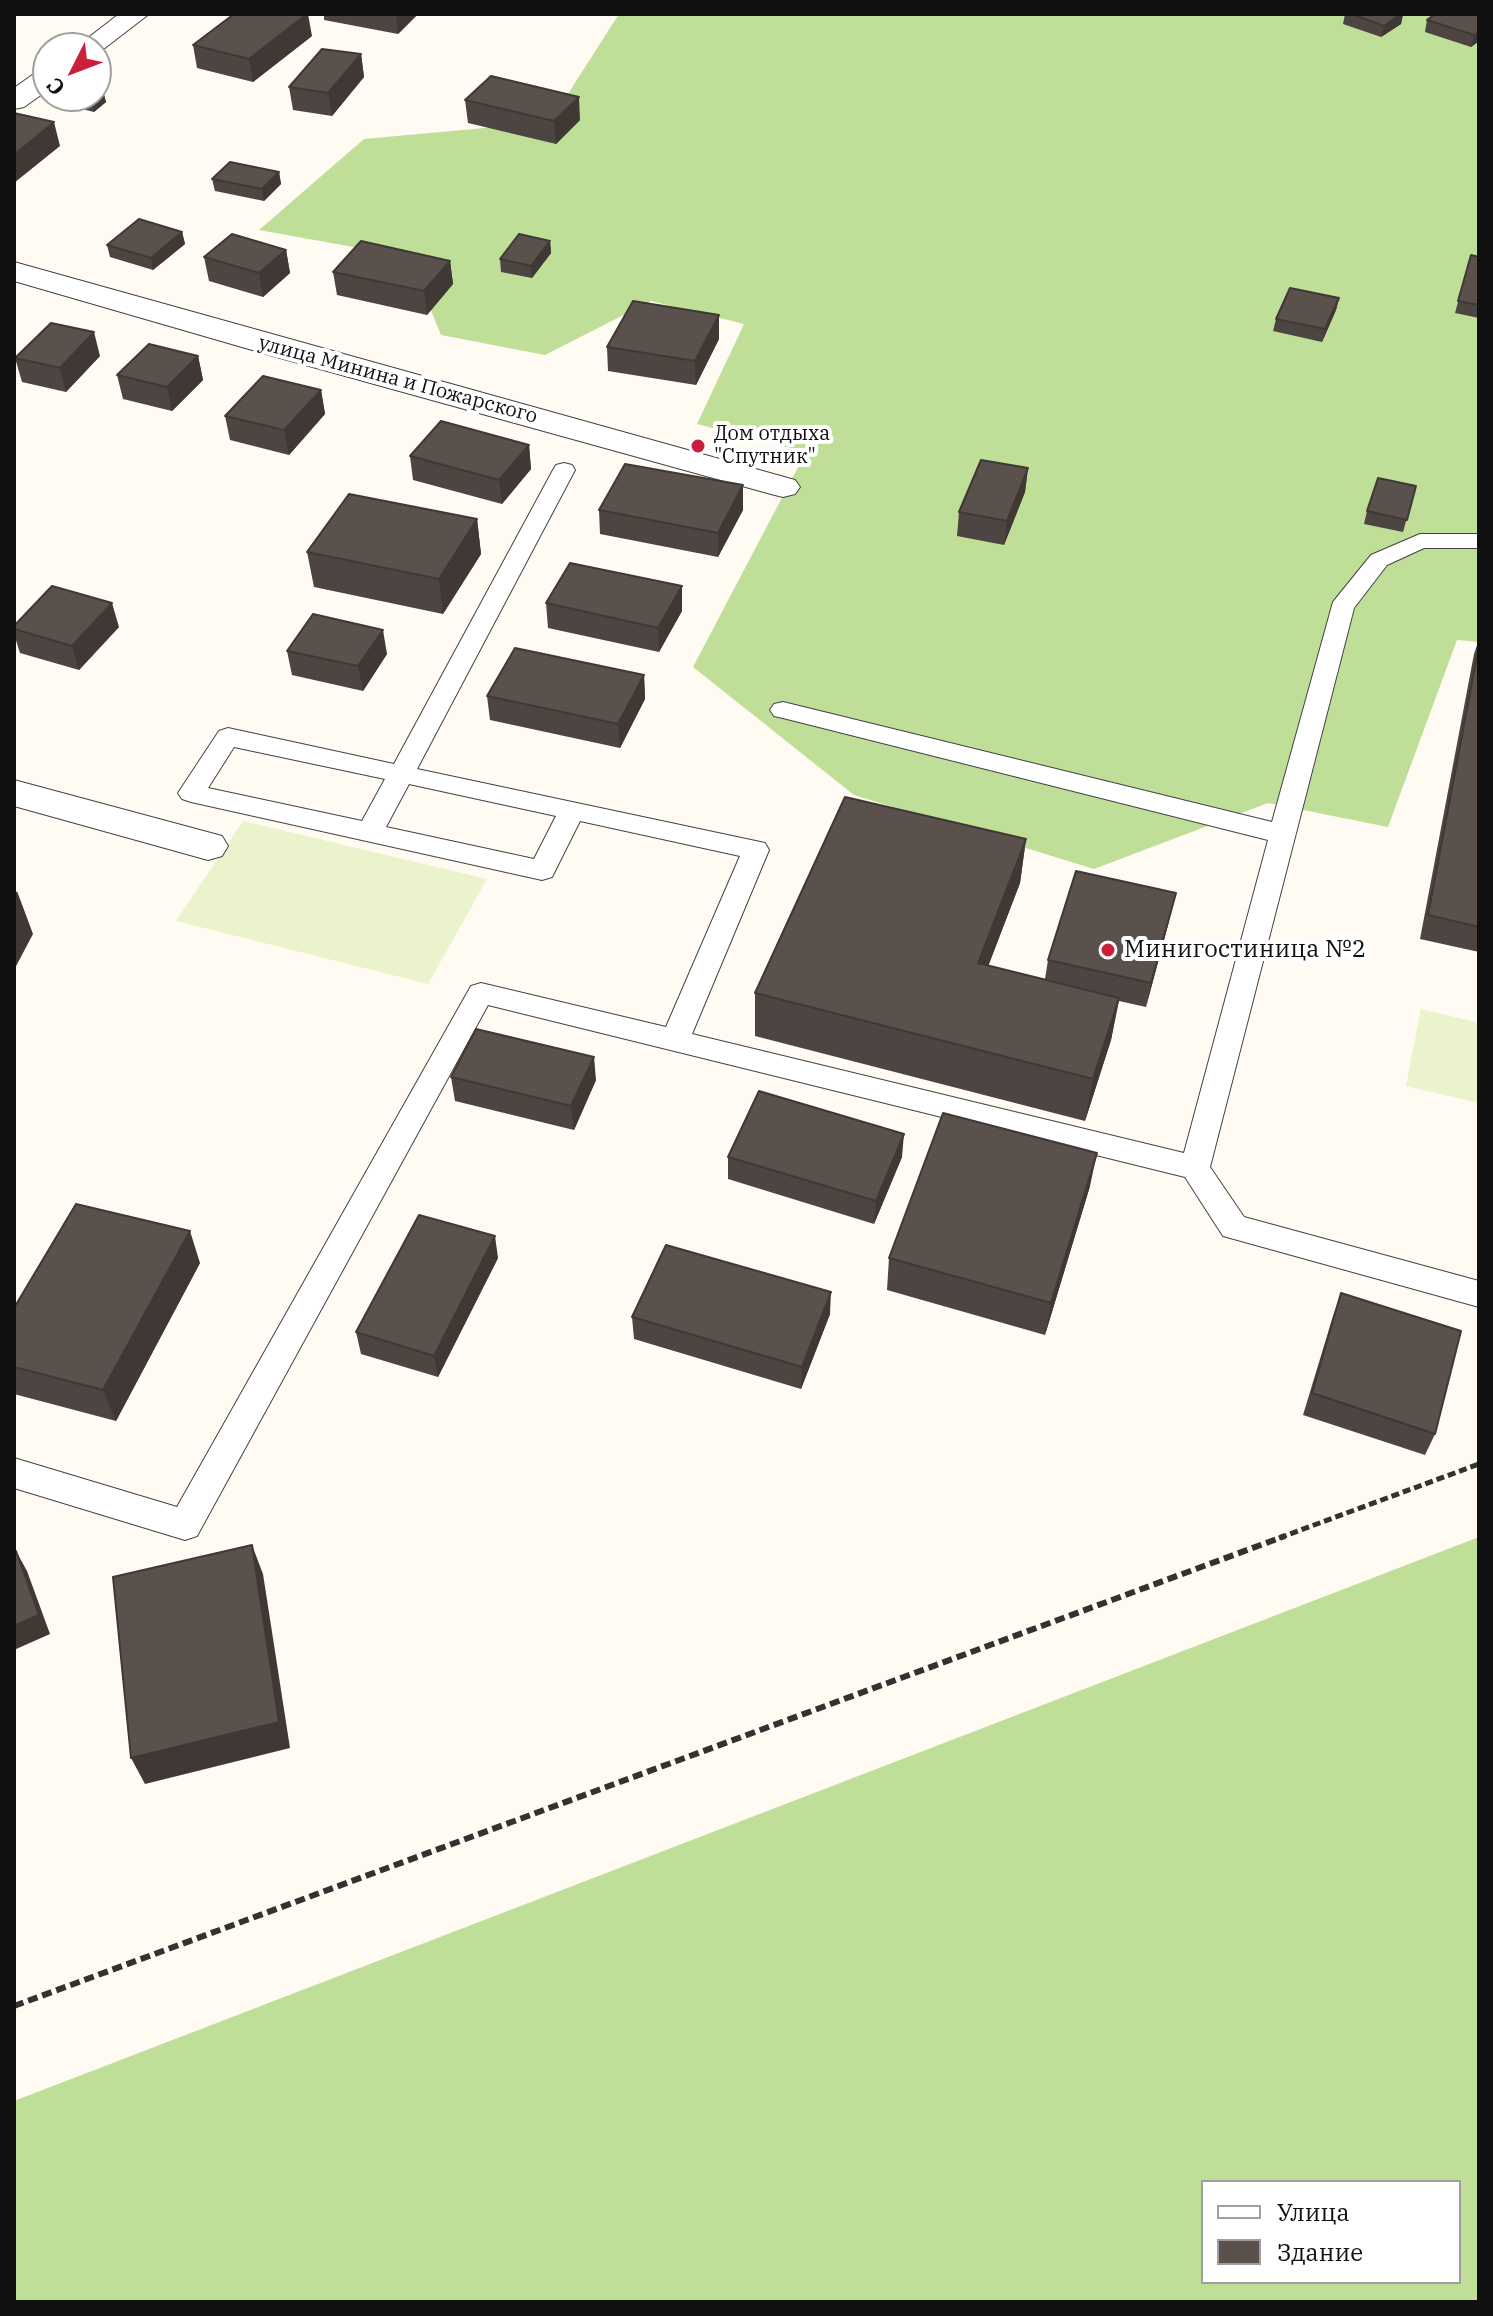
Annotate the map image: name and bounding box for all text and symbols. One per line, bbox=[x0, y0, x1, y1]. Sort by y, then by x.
north arrow bbox=[32, 32, 112, 112]
text: С bbox=[40, 72, 71, 102]
street label: улица Минина и Пожарского bbox=[256, 331, 540, 429]
place label: Дом отдыха "Спутник" bbox=[714, 422, 830, 469]
marker: Дом отдыха "Спутник" bbox=[689, 437, 707, 455]
place label: Минигостиница №2 bbox=[1124, 936, 1366, 964]
marker: Минигостиница №2 bbox=[1099, 941, 1117, 959]
legend bbox=[1201, 2180, 1461, 2284]
text: Улица bbox=[1277, 2196, 1350, 2228]
text: Здание bbox=[1277, 2236, 1363, 2268]

